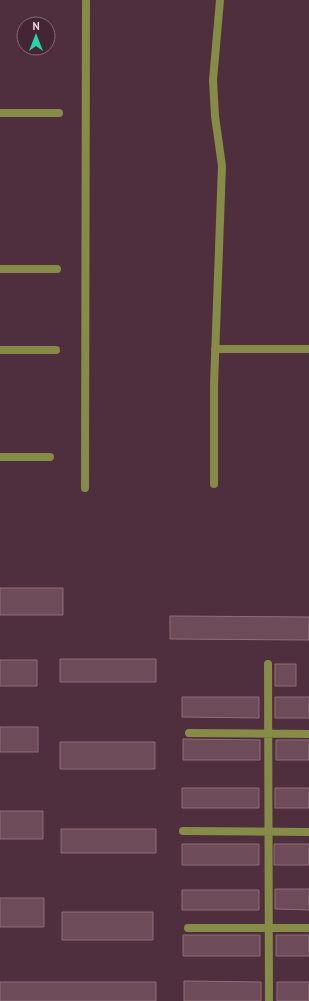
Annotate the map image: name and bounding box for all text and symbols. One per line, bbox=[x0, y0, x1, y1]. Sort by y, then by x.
north arrow bbox=[16, 16, 56, 56]
text: N bbox=[32, 19, 40, 33]

